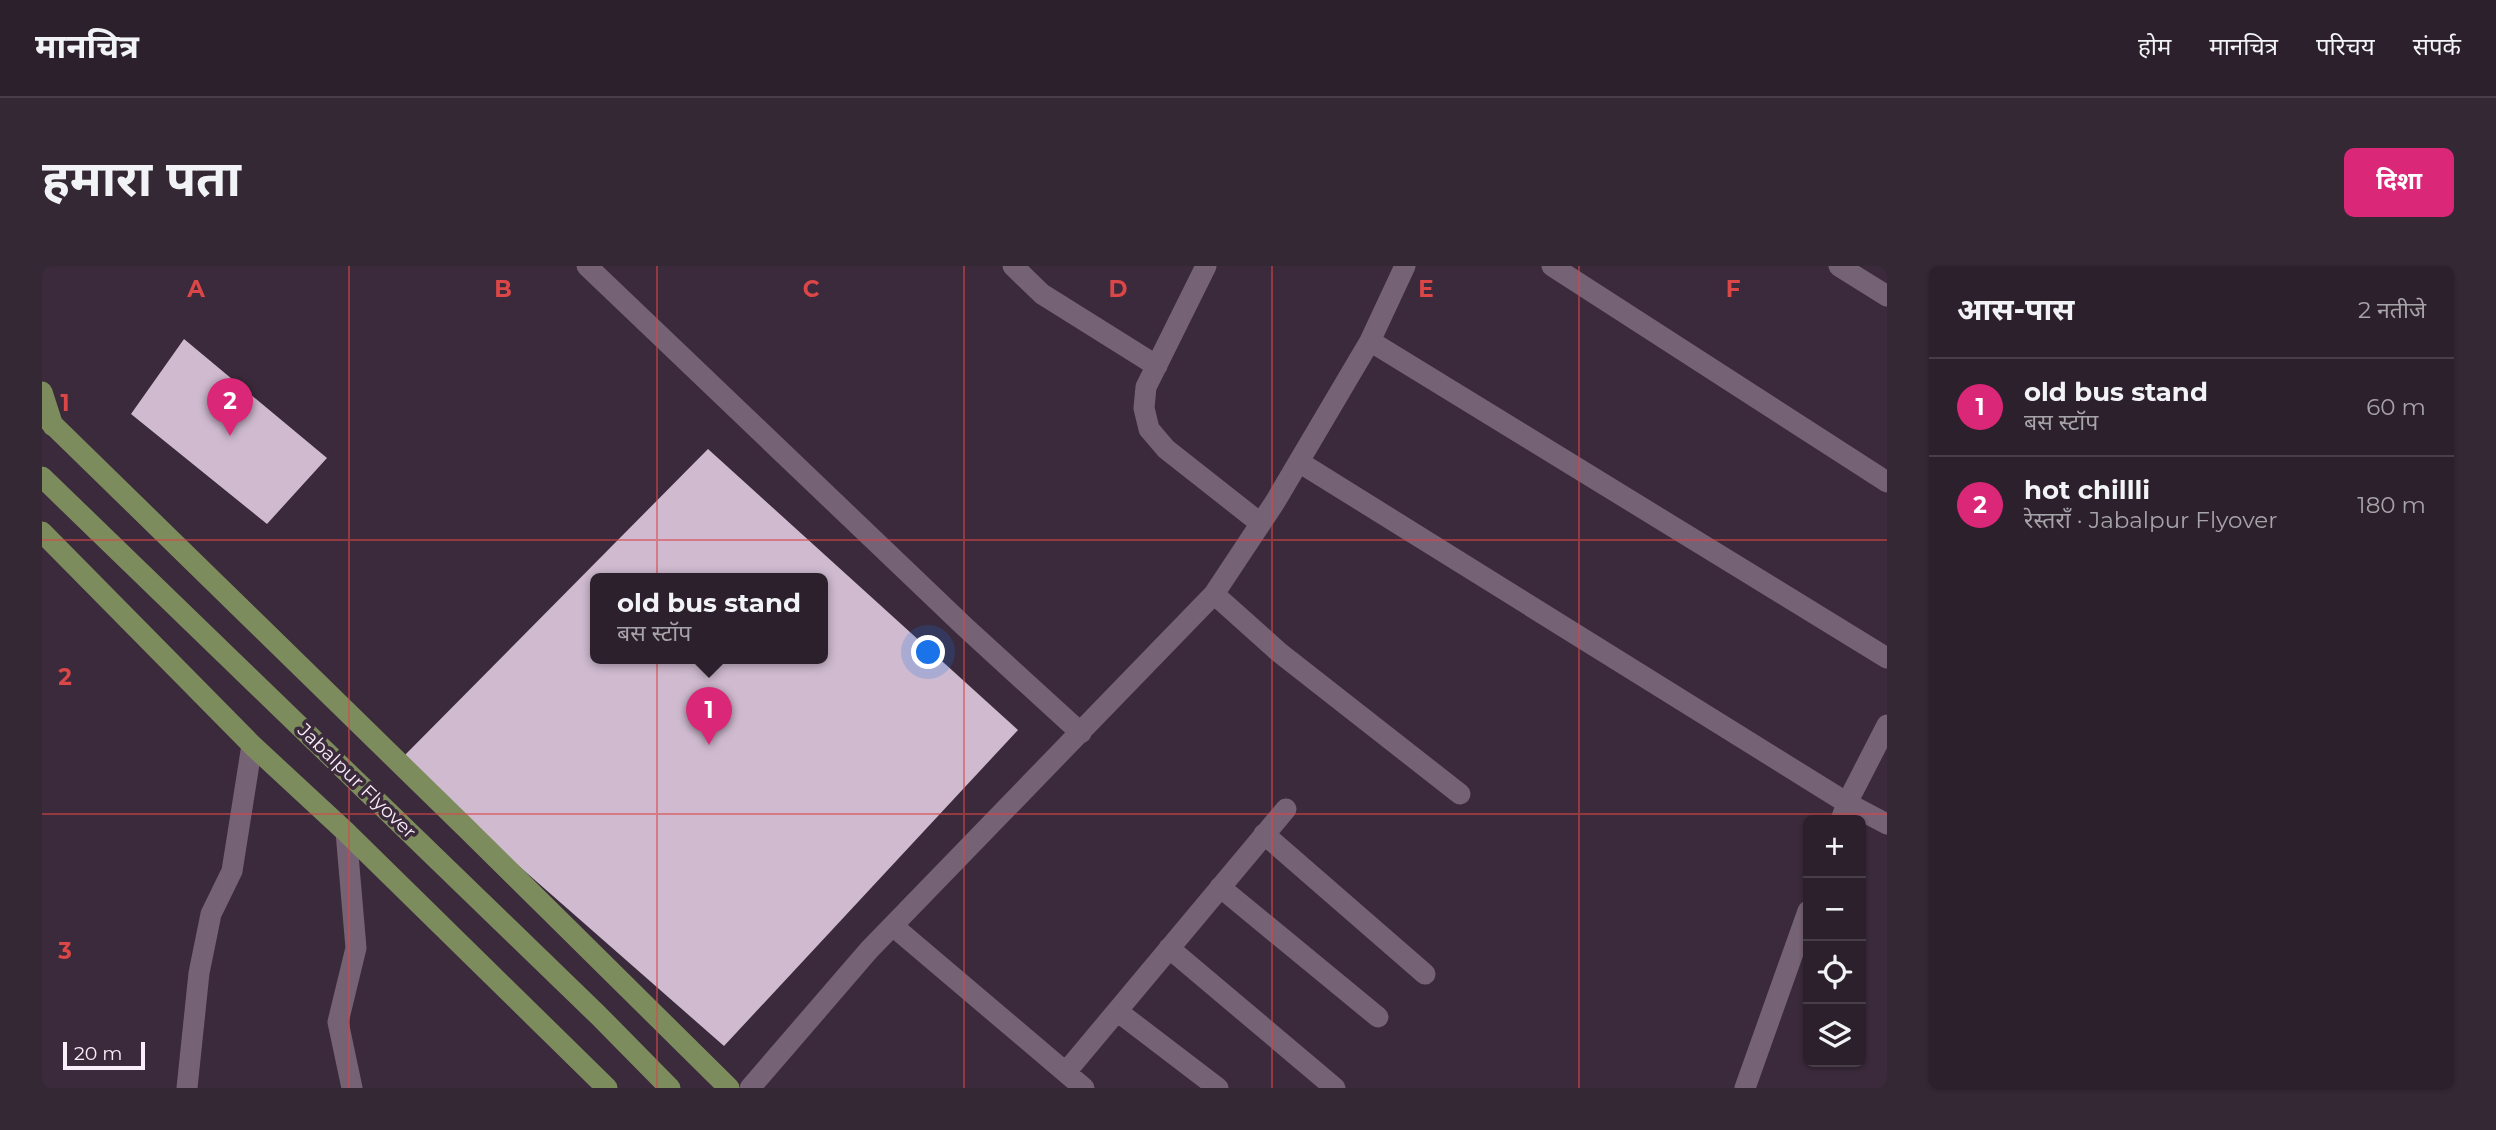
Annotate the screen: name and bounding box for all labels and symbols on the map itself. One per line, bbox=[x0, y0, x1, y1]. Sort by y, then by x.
text: A bbox=[186, 275, 205, 303]
text: B bbox=[494, 275, 512, 303]
text: C bbox=[803, 275, 820, 303]
text: D bbox=[1109, 275, 1128, 303]
text: E bbox=[1418, 275, 1434, 303]
text: F bbox=[1726, 275, 1741, 303]
pin: 2 bbox=[207, 378, 253, 436]
text: 1 bbox=[60, 389, 70, 417]
your location bbox=[911, 635, 945, 669]
text: 2 bbox=[58, 663, 72, 691]
pin: 1 bbox=[686, 687, 732, 745]
street label: Jabalpur Flyover bbox=[292, 718, 421, 843]
text: 3 bbox=[57, 937, 72, 965]
scale bar bbox=[63, 1039, 145, 1071]

